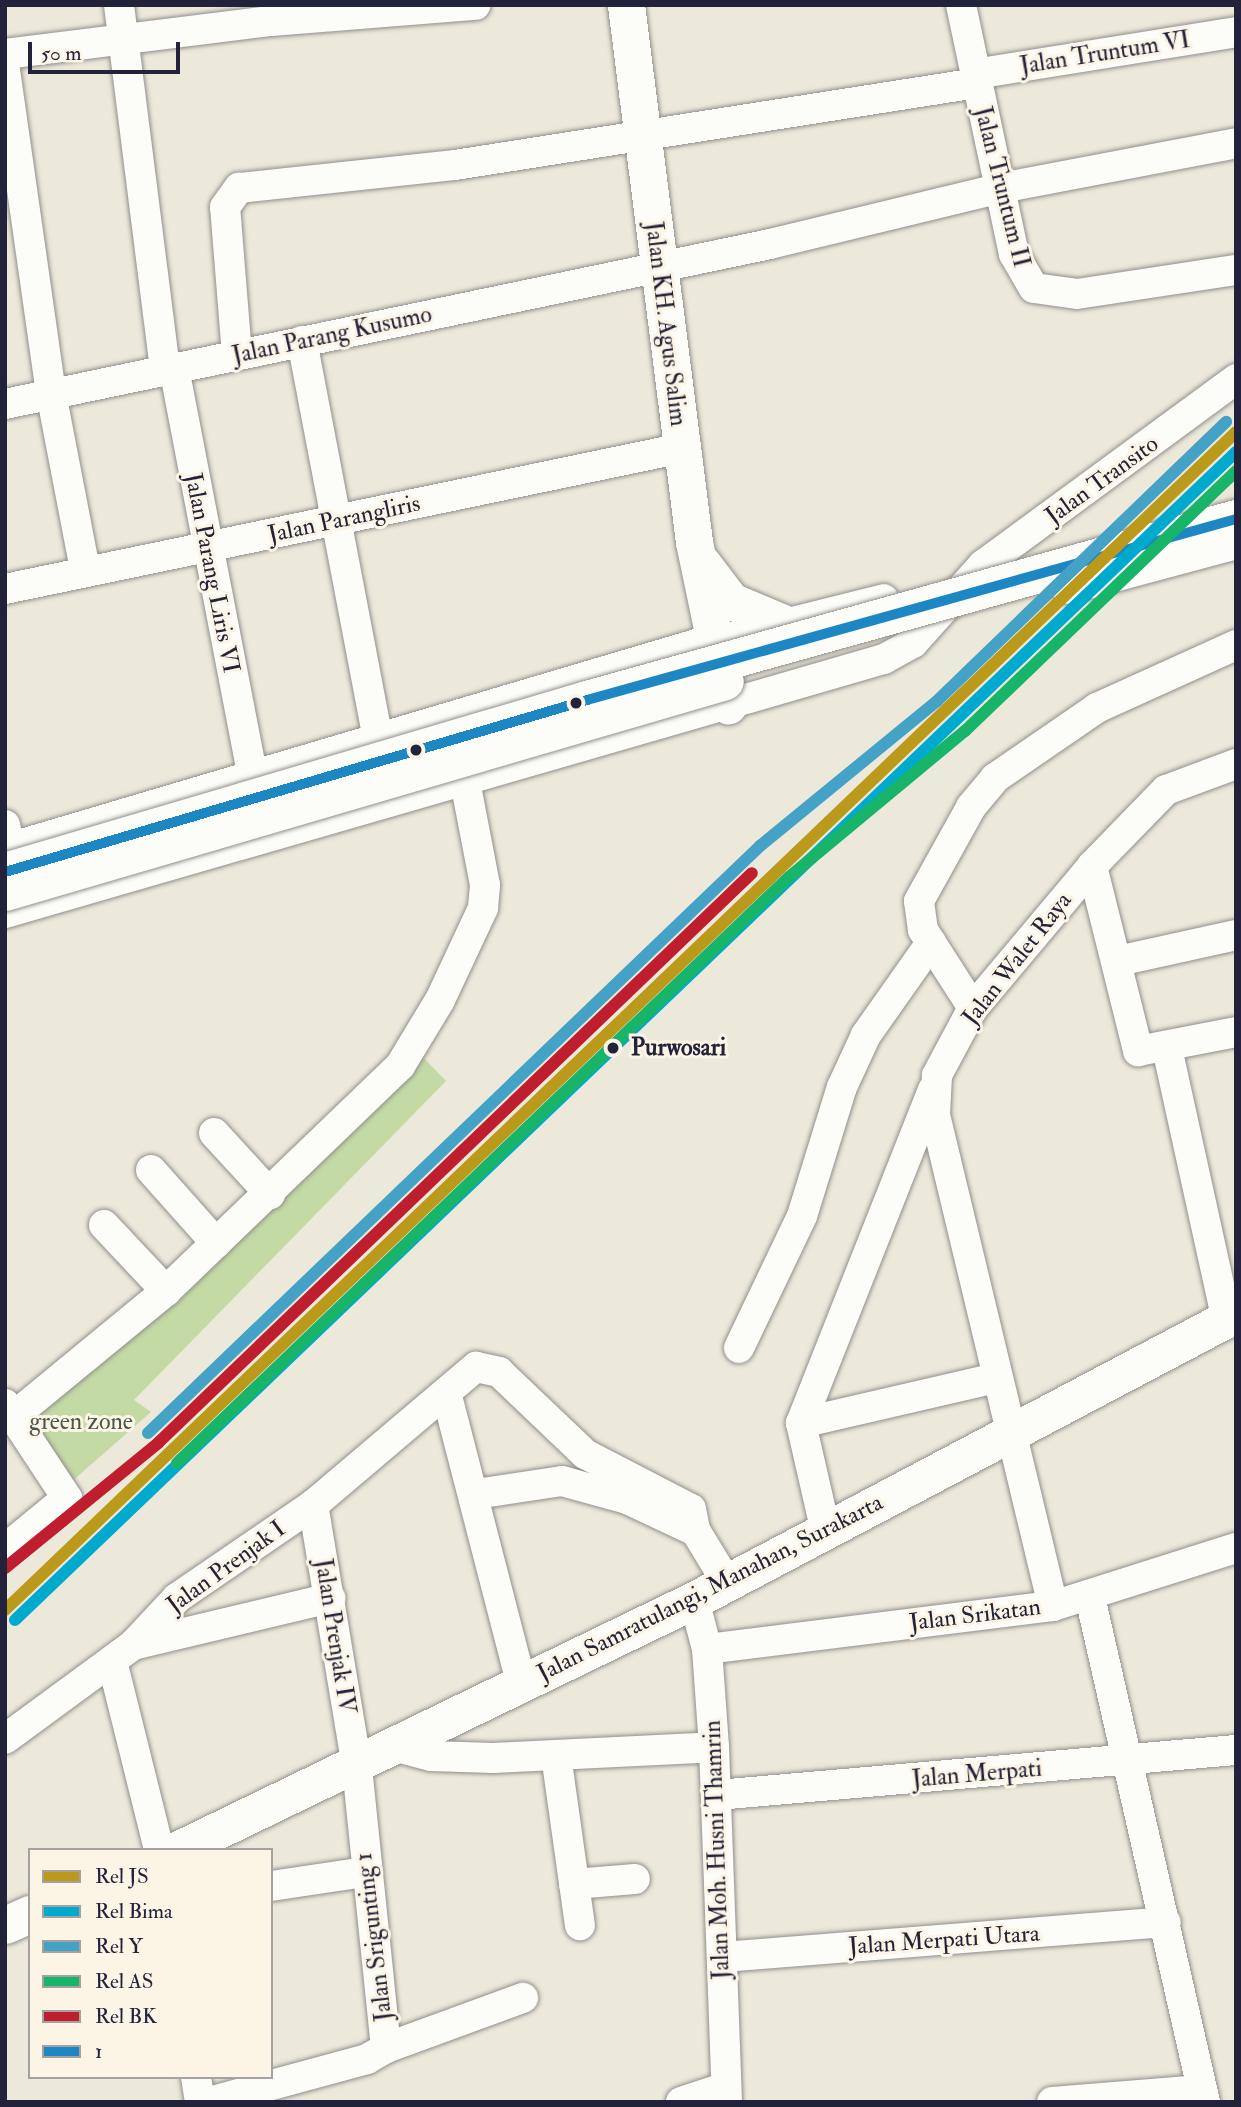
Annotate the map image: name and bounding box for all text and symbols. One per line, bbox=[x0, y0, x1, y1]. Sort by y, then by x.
street label: Jalan Truntum VI bbox=[1018, 25, 1192, 81]
scale bar bbox=[32, 28, 184, 72]
text: 50 m bbox=[41, 40, 82, 67]
street label: Jalan Truntum II bbox=[968, 104, 1036, 270]
street label: Jalan KH. Agus Salim bbox=[639, 220, 693, 428]
street label: Jalan Parang Kusumo bbox=[230, 300, 434, 370]
street label: Jalan Transito bbox=[1040, 429, 1164, 531]
street label: Jalan Parang Liris VI bbox=[179, 471, 245, 675]
street label: Jalan Parangliris bbox=[265, 489, 423, 549]
unlabelled marker bbox=[569, 696, 583, 710]
unlabelled marker bbox=[409, 743, 423, 757]
street label: Jalan Walet Raya bbox=[956, 887, 1078, 1031]
place label: Purwosari bbox=[631, 1034, 726, 1062]
marker: Purwosari bbox=[601, 1036, 625, 1060]
park label: green zone bbox=[29, 1408, 133, 1436]
street label: Jalan Samratulangi, Manahan, Surakarta bbox=[533, 1488, 887, 1688]
street label: Jalan Prenjak I bbox=[161, 1514, 291, 1620]
street label: Jalan Prenjak IV bbox=[309, 1557, 361, 1715]
street label: Jalan Srikatan bbox=[908, 1593, 1042, 1637]
street label: Jalan Moh. Husni Thamrin bbox=[698, 1720, 736, 1980]
street label: Jalan Merpati bbox=[911, 1754, 1043, 1794]
legend bbox=[28, 1848, 273, 2079]
street label: Jalan Srigunting 1 bbox=[349, 1851, 399, 2023]
text: Rel JS bbox=[95, 1863, 149, 1890]
text: Rel Bima bbox=[95, 1898, 173, 1925]
street label: Jalan Merpati Utara bbox=[847, 1919, 1041, 1961]
text: Rel Y bbox=[95, 1933, 143, 1960]
text: Rel AS bbox=[95, 1968, 153, 1995]
text: Rel BK bbox=[95, 2003, 157, 2030]
text: 1 bbox=[95, 2038, 103, 2065]

